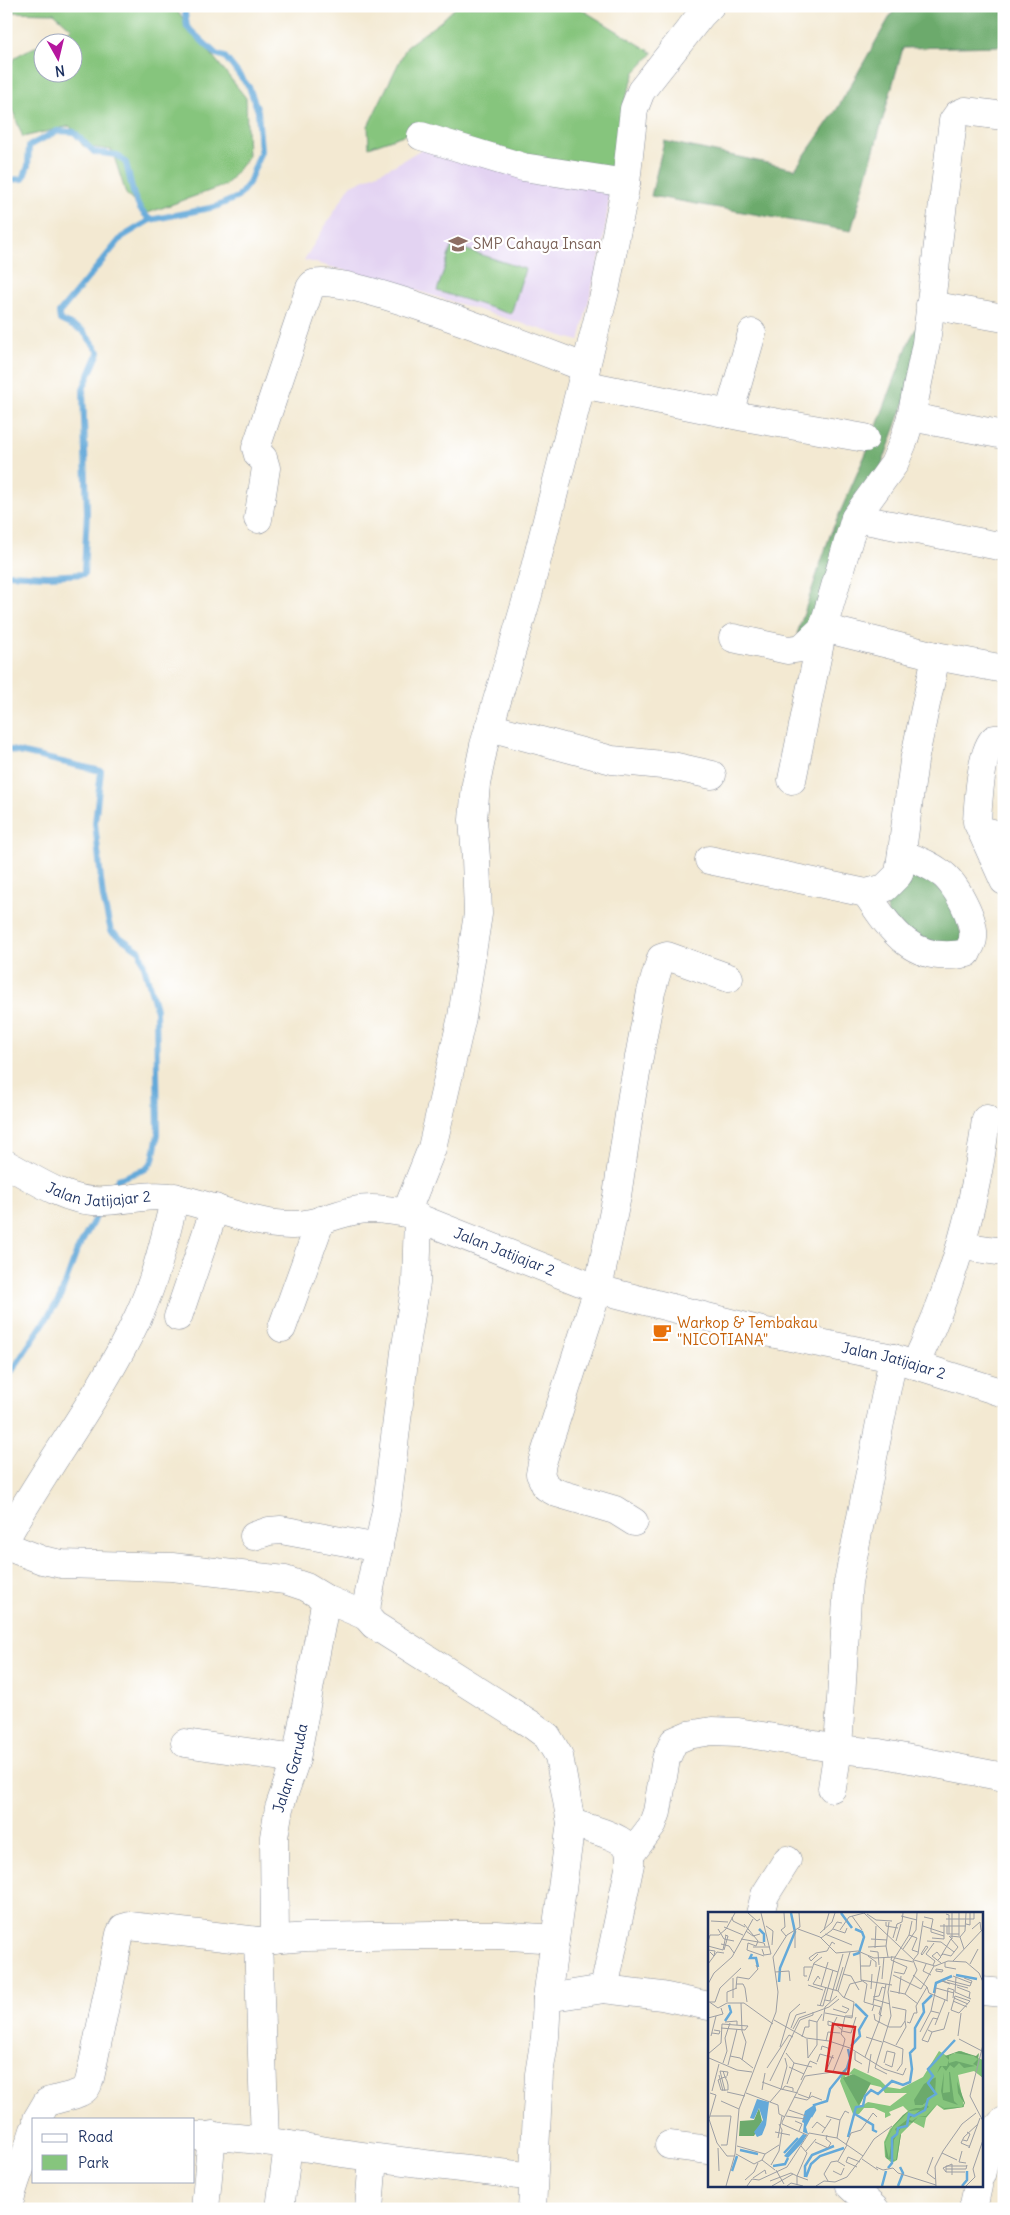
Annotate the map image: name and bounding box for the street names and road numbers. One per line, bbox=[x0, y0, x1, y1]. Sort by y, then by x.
street label: Jalan Jatijajar 2 bbox=[43, 1177, 152, 1210]
street label: Jalan Jatijajar 2 bbox=[451, 1223, 558, 1280]
street label: Jalan Jatijajar 2 bbox=[840, 1338, 948, 1383]
street label: Jalan Garuda bbox=[268, 1722, 312, 1814]

